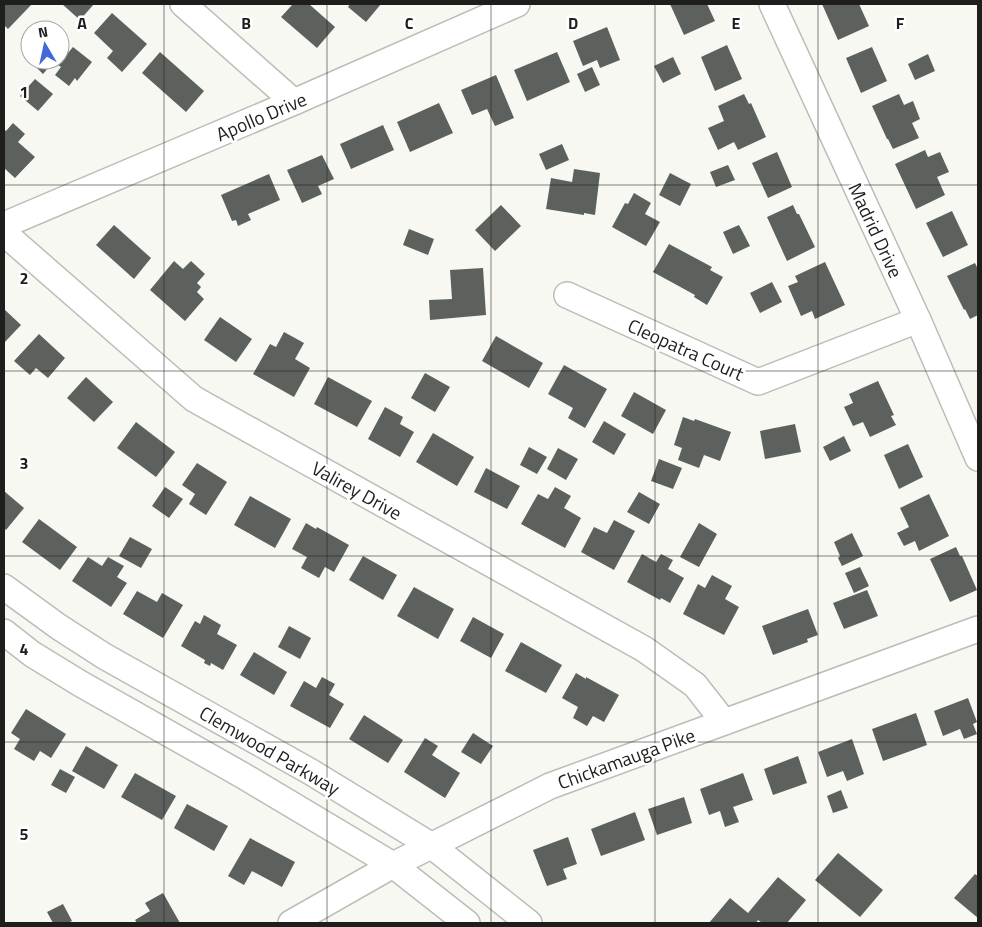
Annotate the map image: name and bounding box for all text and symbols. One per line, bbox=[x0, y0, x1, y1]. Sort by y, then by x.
text: A bbox=[77, 11, 87, 35]
text: B bbox=[241, 11, 251, 35]
text: C bbox=[405, 11, 414, 35]
text: D bbox=[568, 11, 578, 35]
text: E bbox=[732, 11, 741, 35]
text: F bbox=[896, 11, 905, 35]
north arrow bbox=[20, 20, 70, 70]
text: N bbox=[36, 21, 49, 43]
text: 1 bbox=[20, 80, 28, 104]
street label: Apollo Drive bbox=[211, 84, 311, 148]
street label: Madrid Drive bbox=[841, 178, 911, 282]
text: 2 bbox=[20, 266, 28, 290]
street label: Cleopatra Court bbox=[623, 310, 749, 388]
text: 3 bbox=[20, 451, 28, 475]
street label: Valirey Drive bbox=[307, 453, 407, 527]
text: 4 bbox=[20, 637, 29, 661]
street label: Clemwood Parkway bbox=[194, 698, 346, 802]
street label: Chickamauga Pike bbox=[553, 720, 699, 796]
text: 5 bbox=[20, 822, 29, 846]

